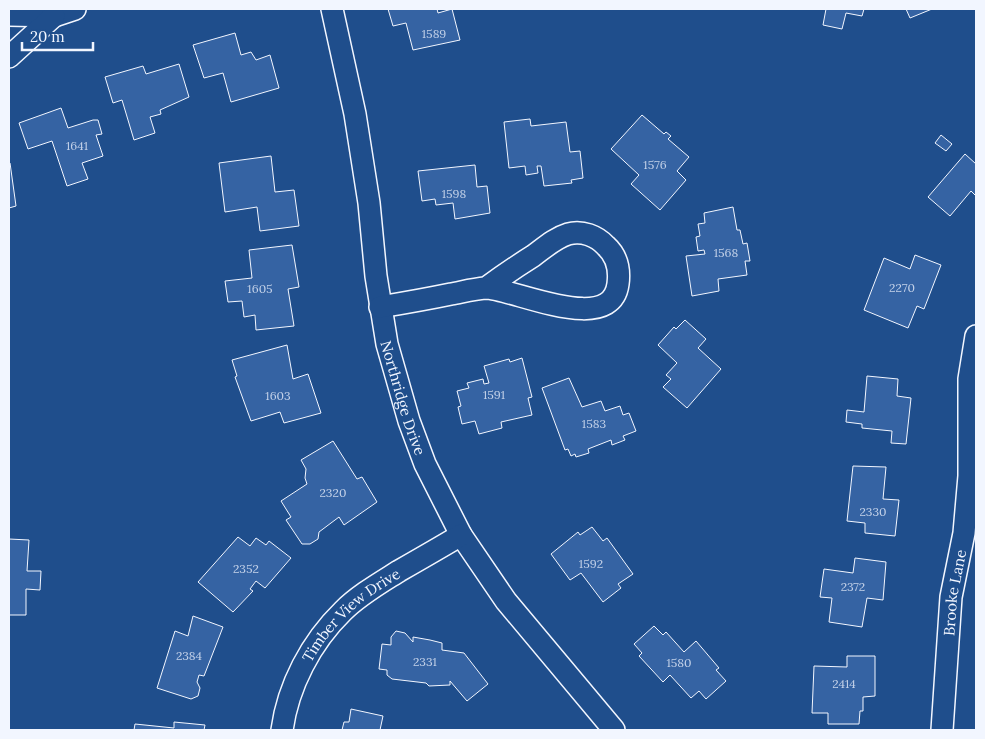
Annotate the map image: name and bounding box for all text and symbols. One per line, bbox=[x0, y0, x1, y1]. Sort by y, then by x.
scale bar bbox=[22, 20, 94, 52]
house number: 1589 bbox=[422, 26, 446, 41]
text: 20 m bbox=[30, 27, 65, 46]
house number: 1641 bbox=[66, 138, 88, 153]
house number: 1576 bbox=[643, 157, 667, 172]
house number: 1598 bbox=[442, 186, 467, 201]
house number: 1568 bbox=[714, 245, 739, 260]
house number: 2270 bbox=[889, 280, 915, 295]
house number: 1605 bbox=[247, 281, 273, 296]
street label: Northridge Drive bbox=[377, 338, 430, 458]
house number: 1591 bbox=[483, 387, 505, 402]
house number: 1603 bbox=[265, 388, 291, 403]
house number: 1583 bbox=[582, 416, 606, 431]
house number: 2320 bbox=[320, 485, 346, 500]
house number: 2330 bbox=[859, 504, 887, 519]
street label: Brooke Lane bbox=[939, 548, 970, 636]
house number: 1592 bbox=[579, 556, 603, 571]
house number: 2352 bbox=[233, 561, 259, 576]
street label: Timber View Drive bbox=[297, 563, 403, 665]
house number: 2372 bbox=[841, 579, 865, 594]
house number: 2384 bbox=[176, 648, 203, 663]
house number: 2331 bbox=[413, 654, 437, 669]
house number: 1580 bbox=[666, 655, 692, 670]
house number: 2414 bbox=[832, 676, 856, 691]

